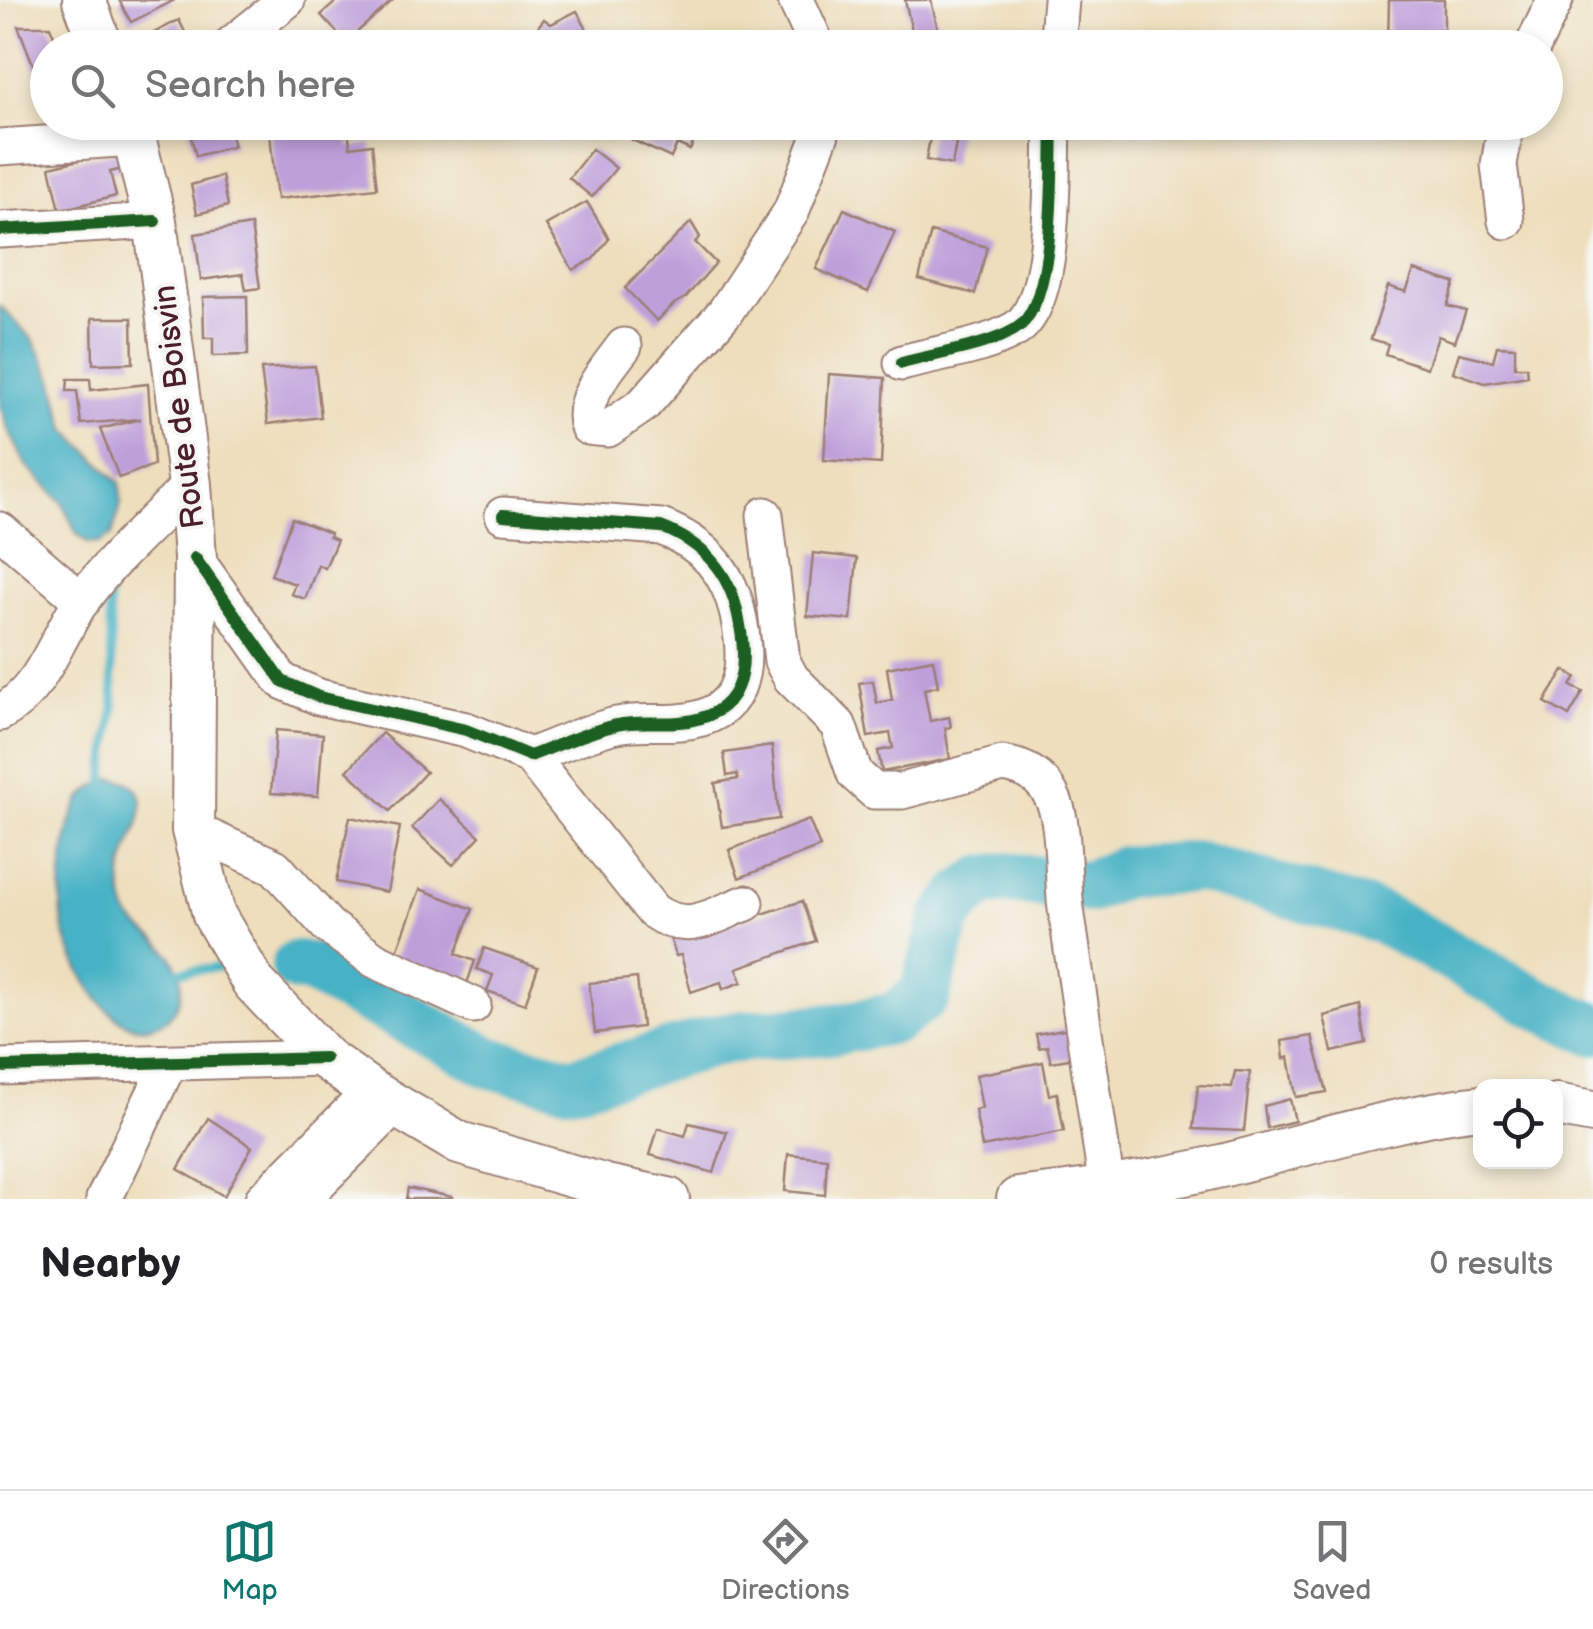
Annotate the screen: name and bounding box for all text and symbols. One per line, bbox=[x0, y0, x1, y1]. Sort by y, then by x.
search box bbox=[30, 30, 1563, 140]
icon: search bbox=[65, 58, 120, 113]
text: Search here bbox=[145, 63, 356, 108]
street label: Route de Boisvin bbox=[145, 283, 214, 531]
map controls bbox=[1473, 1079, 1563, 1169]
button: locate bbox=[1473, 1079, 1563, 1169]
text: Nearby bbox=[40, 1239, 180, 1290]
text: 0 results bbox=[1430, 1245, 1553, 1284]
tab: Map bbox=[222, 1514, 278, 1607]
tab: Directions bbox=[721, 1514, 850, 1607]
tab: Saved bbox=[1293, 1514, 1371, 1607]

